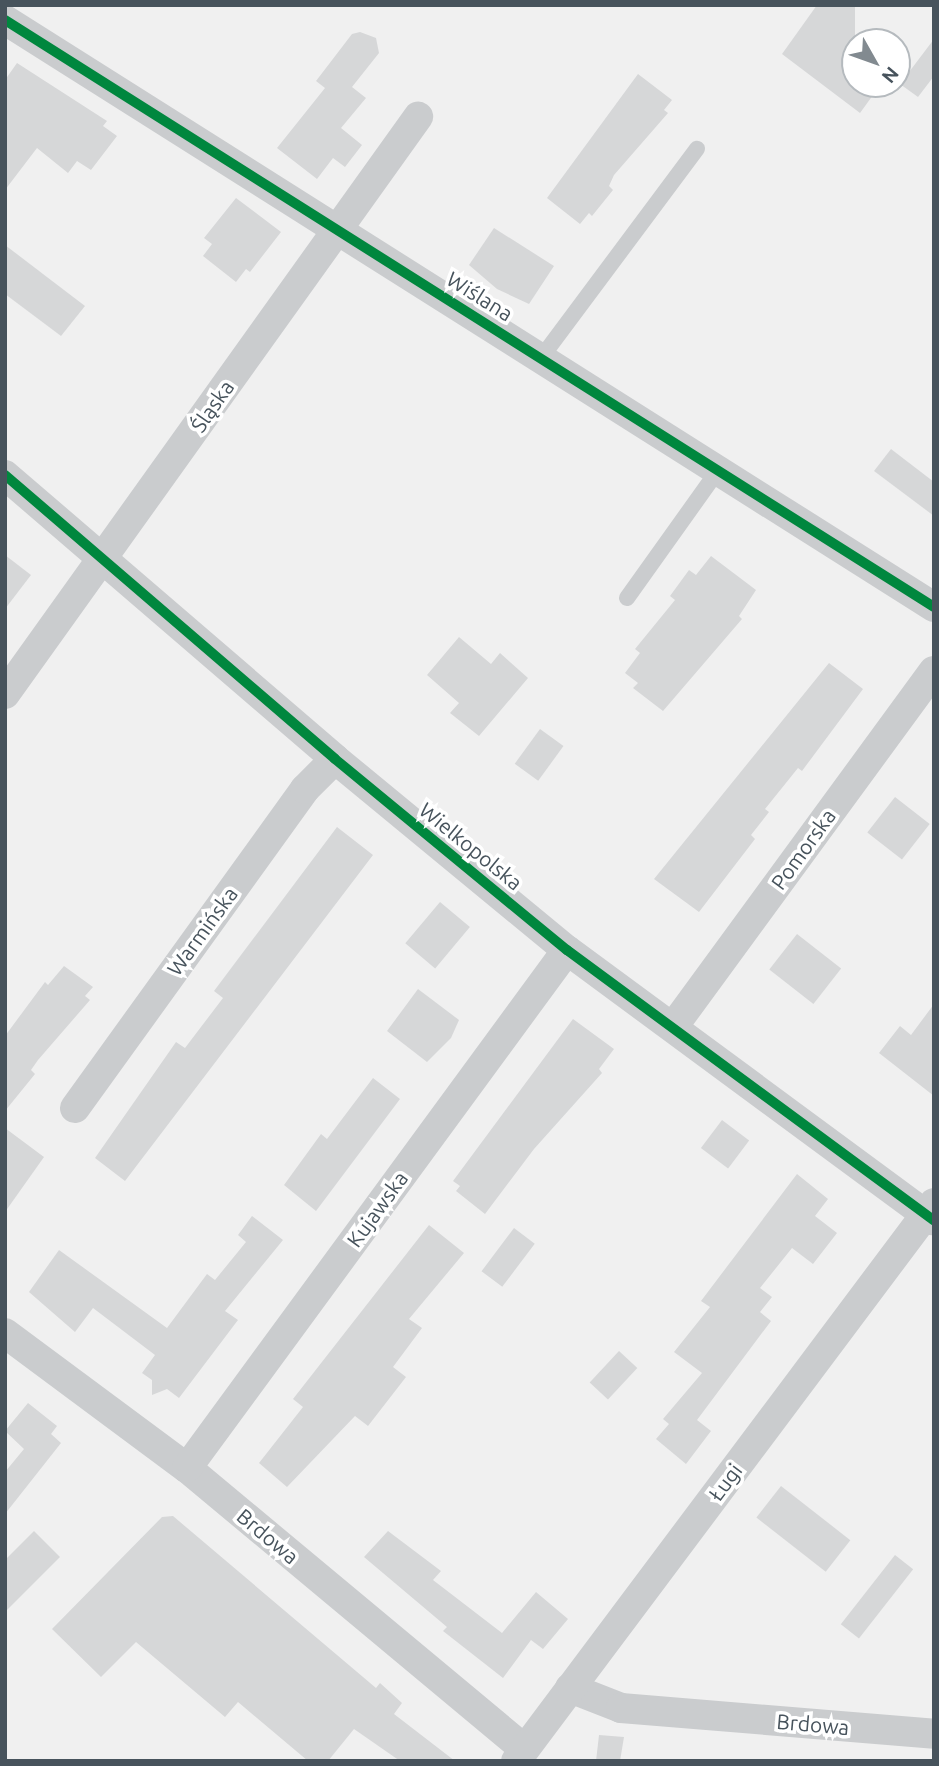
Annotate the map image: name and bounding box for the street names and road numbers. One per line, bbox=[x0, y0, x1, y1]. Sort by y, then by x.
street label: Wiślana bbox=[442, 266, 518, 326]
street label: Śląska bbox=[185, 375, 239, 437]
street label: Wielkopolska bbox=[414, 797, 528, 895]
street label: Pomorska bbox=[765, 804, 841, 894]
street label: Warmińska bbox=[161, 882, 243, 980]
street label: Kujawska bbox=[341, 1166, 413, 1252]
street label: Ługi bbox=[703, 1458, 747, 1506]
street label: Brdowa bbox=[232, 1503, 304, 1569]
street label: Brdowa bbox=[776, 1708, 850, 1740]

